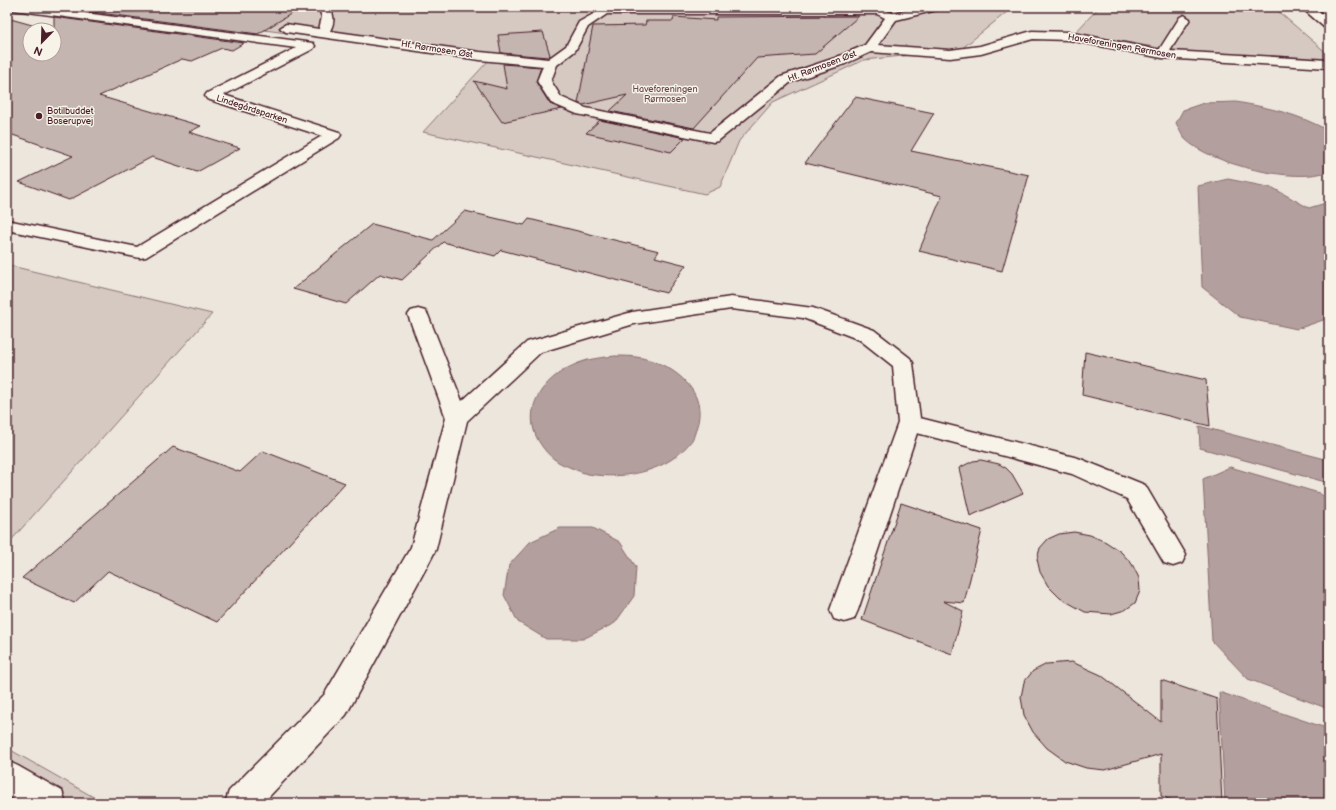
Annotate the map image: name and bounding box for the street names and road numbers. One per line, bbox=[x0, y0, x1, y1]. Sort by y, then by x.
street label: Haveforeningen Rørmosen bbox=[1067, 32, 1177, 61]
street label: Hf. Rørmosen Øst bbox=[400, 38, 474, 61]
street label: Hf. Rørmosen Øst bbox=[786, 48, 858, 85]
street label: Lindegårdsparken bbox=[215, 93, 289, 126]

